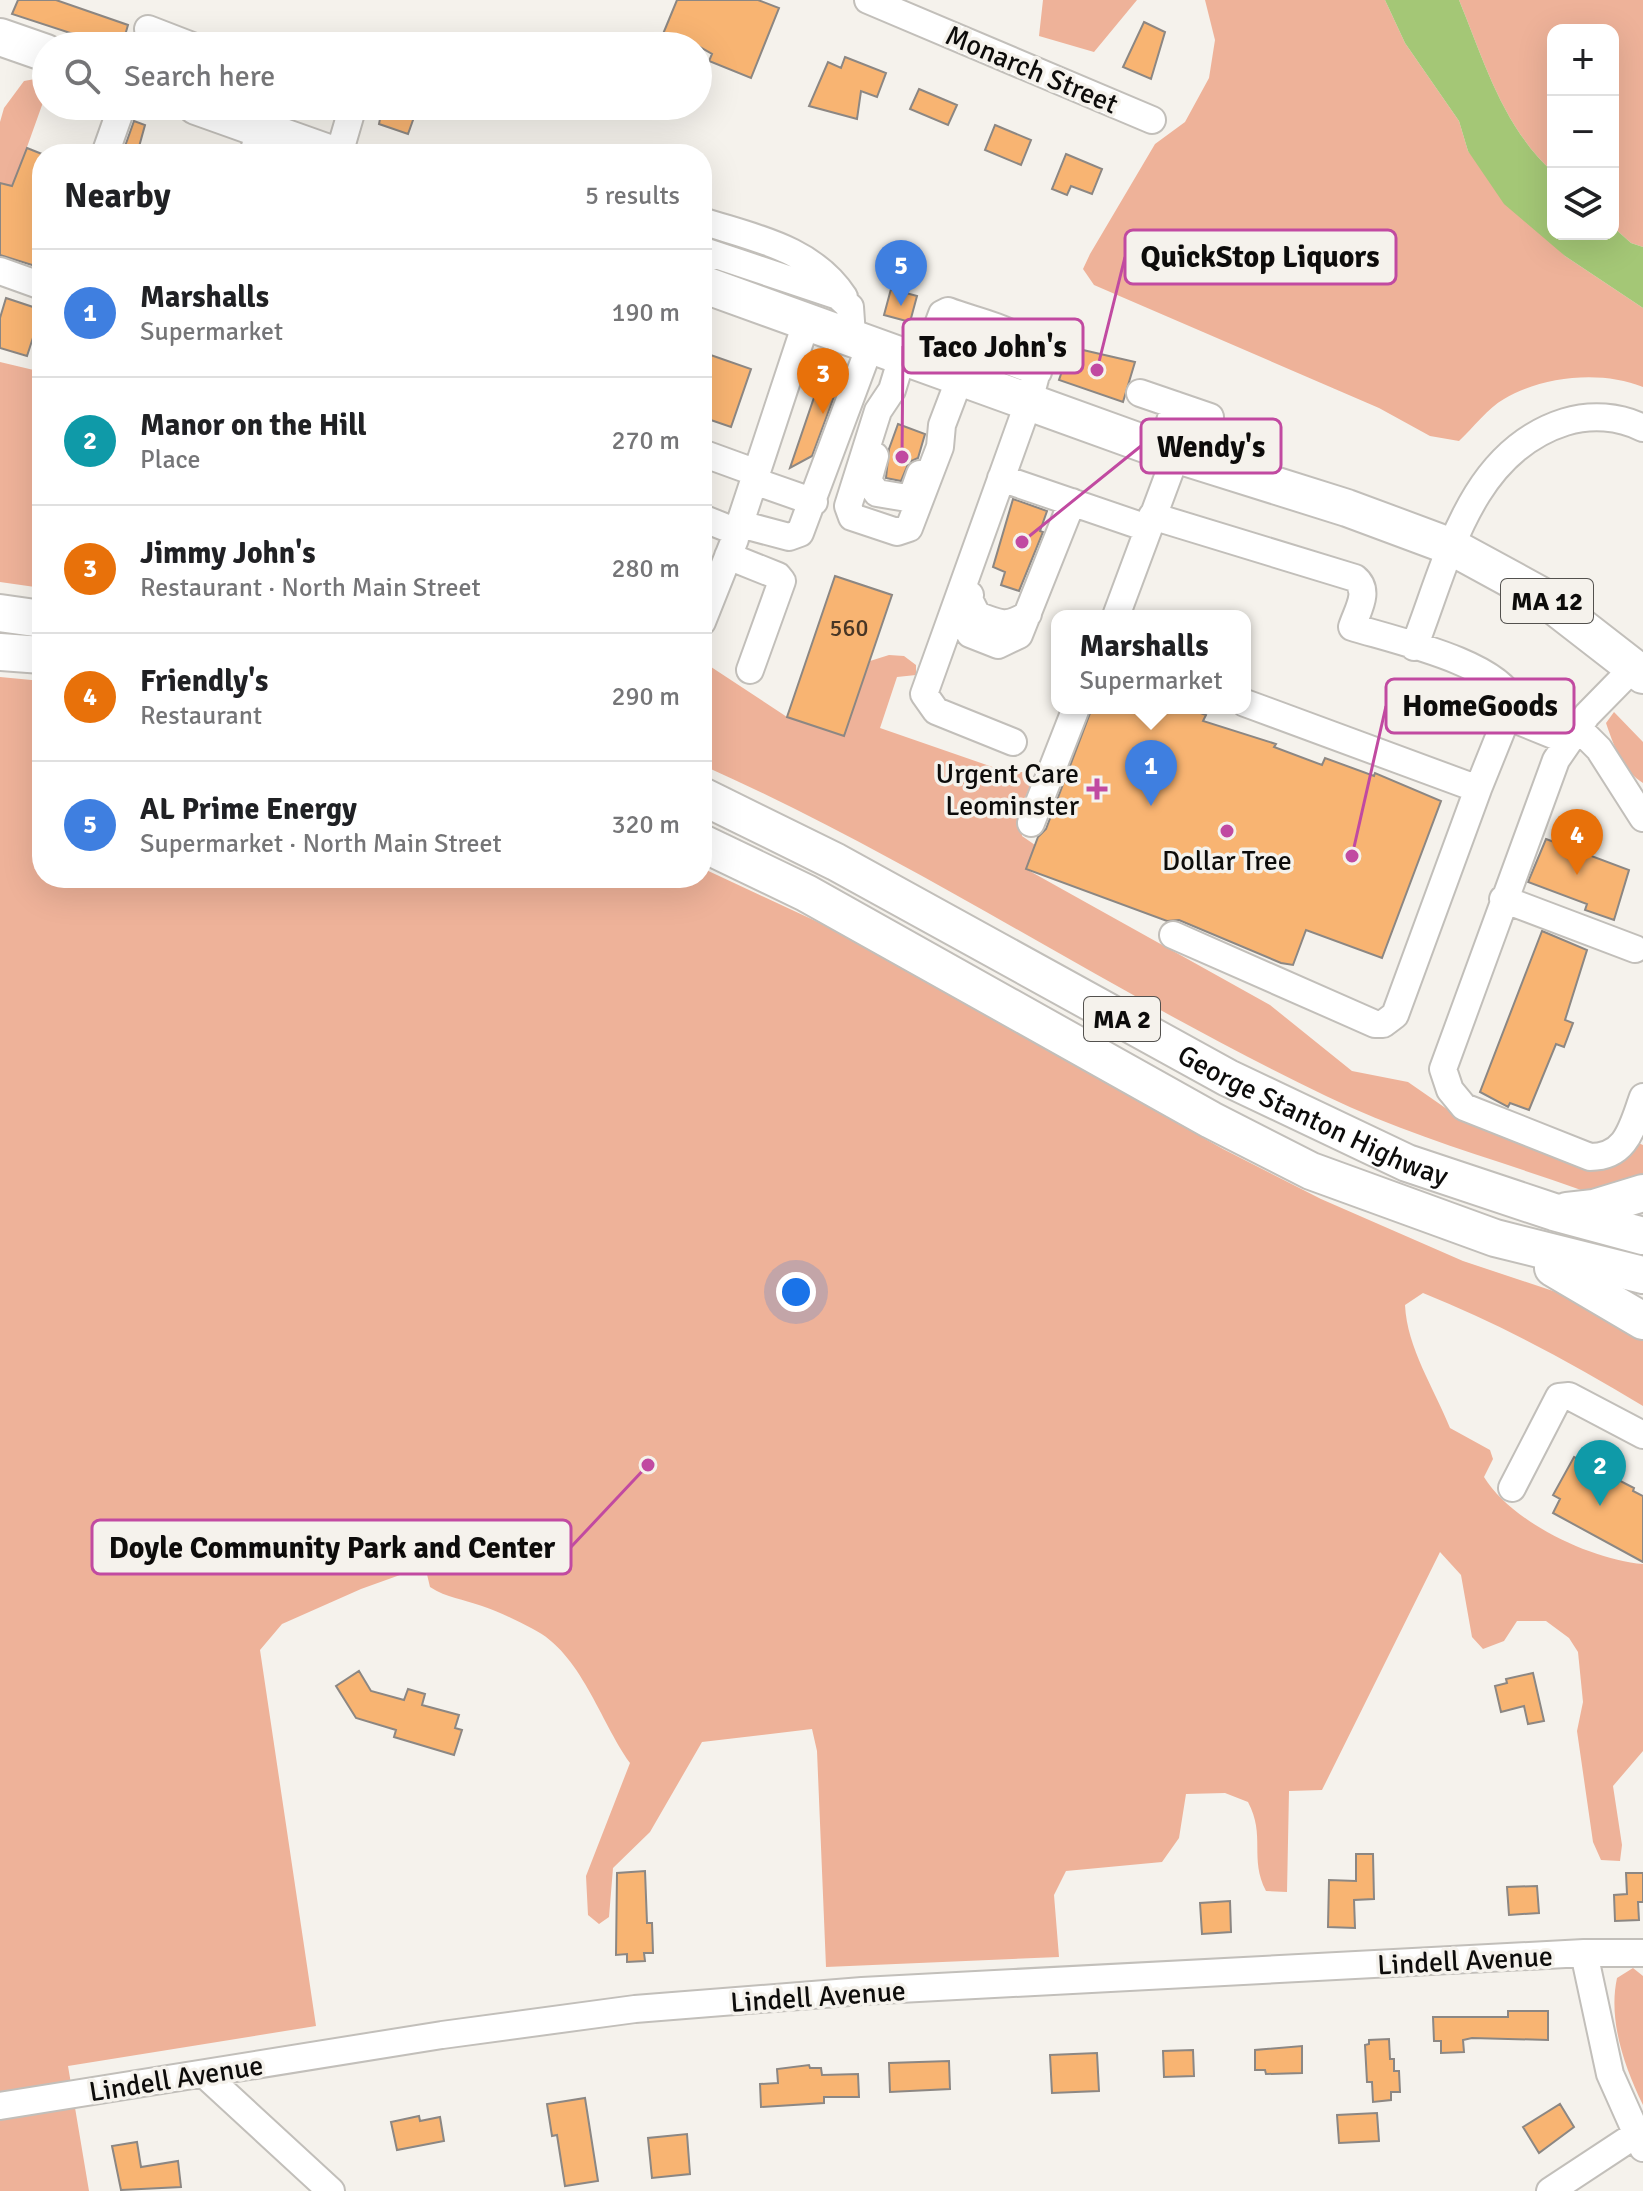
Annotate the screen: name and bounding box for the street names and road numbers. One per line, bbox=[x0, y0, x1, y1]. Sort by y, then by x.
street label: Monarch Street bbox=[940, 18, 1123, 122]
road number: MA 12 bbox=[1501, 579, 1593, 623]
road number: MA 2 bbox=[1084, 997, 1160, 1041]
street label: George Stanton Highway bbox=[1172, 1038, 1452, 1193]
street label: Lindell Avenue bbox=[1376, 1939, 1554, 1983]
street label: Lindell Avenue bbox=[729, 1974, 907, 2020]
street label: Lindell Avenue bbox=[87, 2048, 266, 2110]

